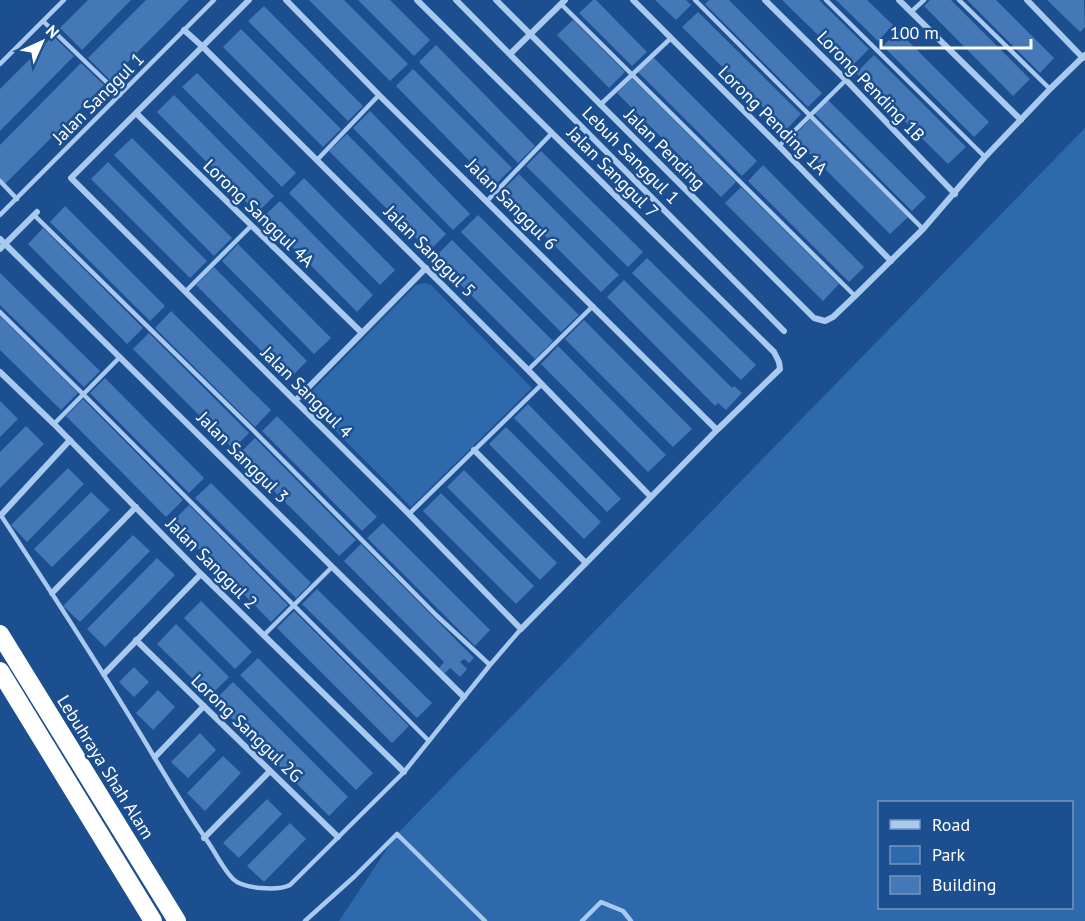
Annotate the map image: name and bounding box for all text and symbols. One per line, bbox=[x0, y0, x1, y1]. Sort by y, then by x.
north arrow bbox=[12, 12, 72, 72]
scale bar bbox=[881, 12, 1031, 50]
text: N bbox=[42, 21, 63, 42]
text: 100 m bbox=[890, 21, 939, 44]
street label: Lorong Pending 1B bbox=[812, 26, 930, 146]
street label: Jalan Sanggul 1 bbox=[47, 47, 149, 149]
street label: Lorong Pending 1A bbox=[713, 60, 833, 180]
street label: Lebuh Sanggul 1 bbox=[577, 101, 685, 209]
street label: Jalan Pending bbox=[619, 103, 710, 194]
street label: Jalan Sanggul 7 bbox=[562, 121, 664, 223]
street label: Jalan Sanggul 6 bbox=[461, 153, 563, 255]
street label: Lorong Sanggul 4A bbox=[199, 154, 320, 272]
street label: Jalan Sanggul 5 bbox=[379, 200, 481, 302]
street label: Jalan Sanggul 4 bbox=[256, 341, 358, 443]
street label: Jalan Sanggul 3 bbox=[192, 406, 294, 508]
street label: Jalan Sanggul 2 bbox=[161, 512, 263, 614]
street label: Lorong Sanggul 2G bbox=[186, 669, 308, 787]
street label: Lebuhraya Shah Alam bbox=[52, 691, 160, 843]
legend bbox=[878, 801, 1073, 909]
text: Road bbox=[932, 813, 970, 836]
text: Park bbox=[932, 843, 965, 866]
text: Building bbox=[932, 873, 996, 896]

